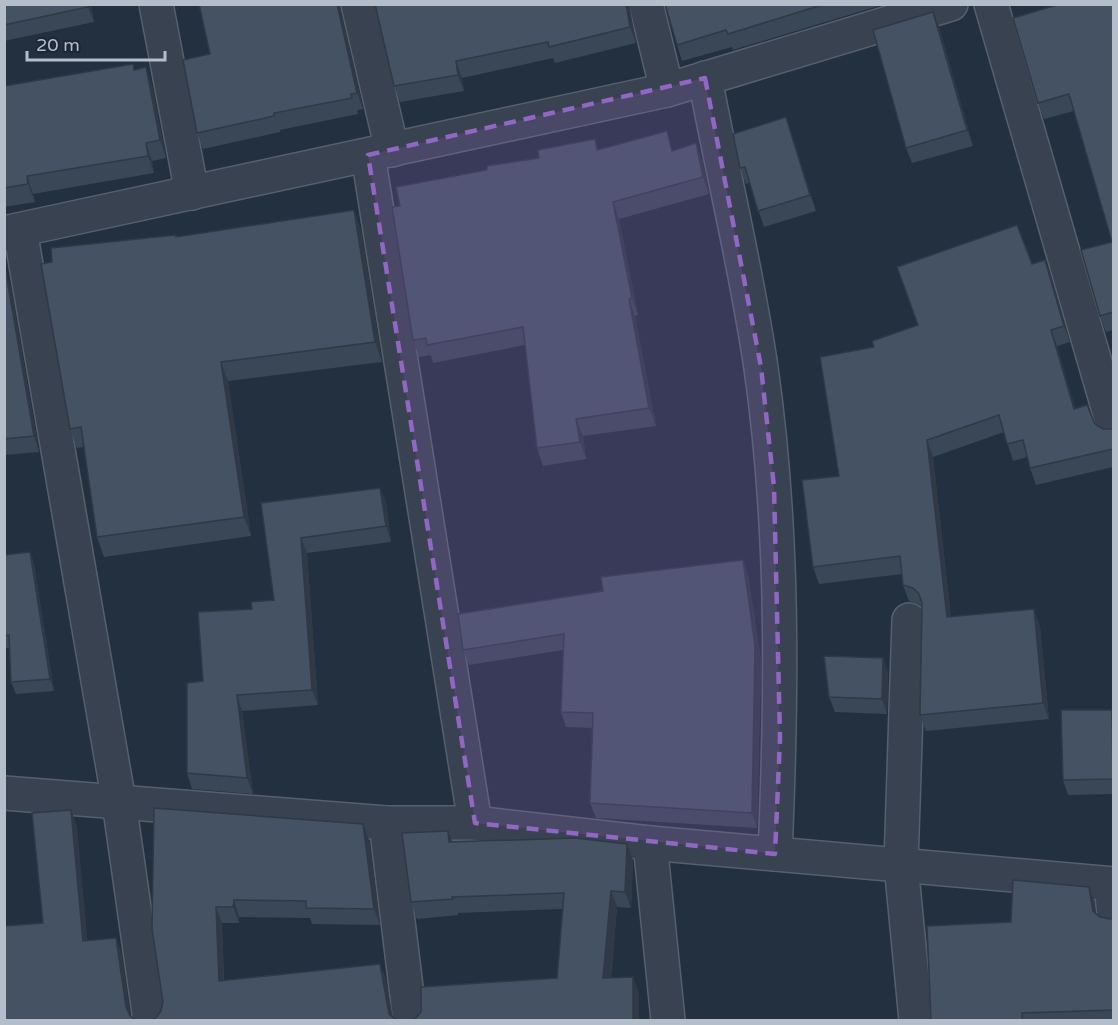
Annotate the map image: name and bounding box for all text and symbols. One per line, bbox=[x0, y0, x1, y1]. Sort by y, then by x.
scale bar bbox=[27, 24, 165, 62]
text: 20 m bbox=[36, 34, 80, 56]

